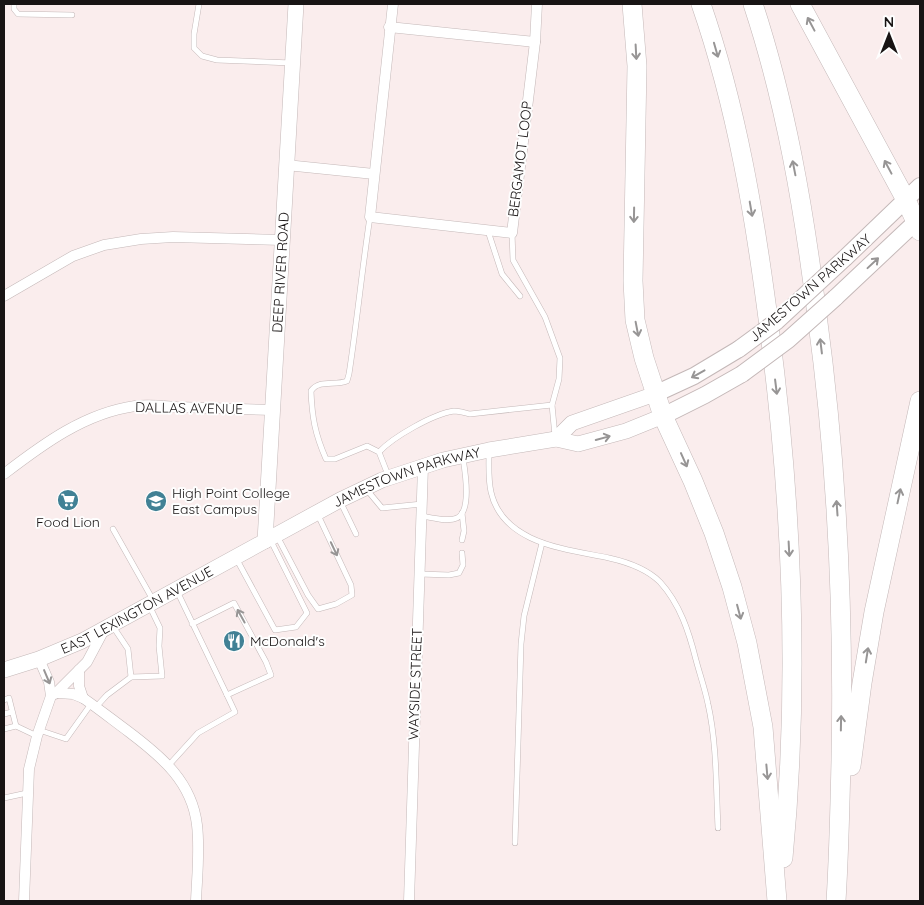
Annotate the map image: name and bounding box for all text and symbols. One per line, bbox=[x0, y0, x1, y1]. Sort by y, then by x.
north arrow bbox=[864, 10, 914, 60]
text: N bbox=[884, 13, 894, 31]
one-way arrow bbox=[806, 17, 816, 32]
one-way arrow bbox=[711, 42, 721, 58]
one-way arrow bbox=[632, 44, 641, 60]
street label: BERGAMOT LOOP bbox=[504, 100, 536, 218]
one-way arrow bbox=[883, 160, 893, 175]
one-way arrow bbox=[789, 161, 798, 177]
one-way arrow bbox=[747, 200, 757, 216]
one-way arrow bbox=[629, 206, 639, 222]
street label: DEEP RIVER ROAD bbox=[268, 212, 293, 333]
street label: JAMESTOWN PARKWAY bbox=[745, 230, 875, 346]
one-way arrow bbox=[866, 257, 879, 269]
one-way arrow bbox=[633, 321, 642, 337]
one-way arrow bbox=[816, 339, 826, 355]
one-way arrow bbox=[691, 369, 706, 379]
one-way arrow bbox=[772, 378, 782, 394]
street label: DALLAS AVENUE bbox=[135, 398, 243, 418]
one-way arrow bbox=[594, 433, 610, 442]
street label: JAMESTOWN PARKWAY bbox=[329, 443, 482, 511]
one-way arrow bbox=[679, 452, 689, 467]
place label: High Point College East Campus bbox=[172, 484, 290, 518]
supermarket icon: Food Lion bbox=[56, 488, 80, 512]
one-way arrow bbox=[895, 488, 905, 504]
school or university icon: High Point College East Campus bbox=[144, 489, 168, 513]
one-way arrow bbox=[832, 500, 841, 516]
place label: Food Lion bbox=[36, 513, 100, 531]
one-way arrow bbox=[785, 540, 794, 556]
one-way arrow bbox=[330, 541, 339, 556]
street label: EAST LEXINGTON AVENUE bbox=[58, 562, 216, 658]
one-way arrow bbox=[735, 604, 745, 620]
one-way arrow bbox=[236, 609, 245, 624]
street label: WAYSIDE STREET bbox=[404, 628, 426, 740]
restaurant icon: McDonald's bbox=[222, 629, 246, 653]
place label: McDonald's bbox=[250, 632, 325, 650]
one-way arrow bbox=[862, 647, 872, 663]
one-way arrow bbox=[42, 669, 52, 684]
one-way arrow bbox=[837, 715, 846, 731]
one-way arrow bbox=[763, 764, 772, 780]

